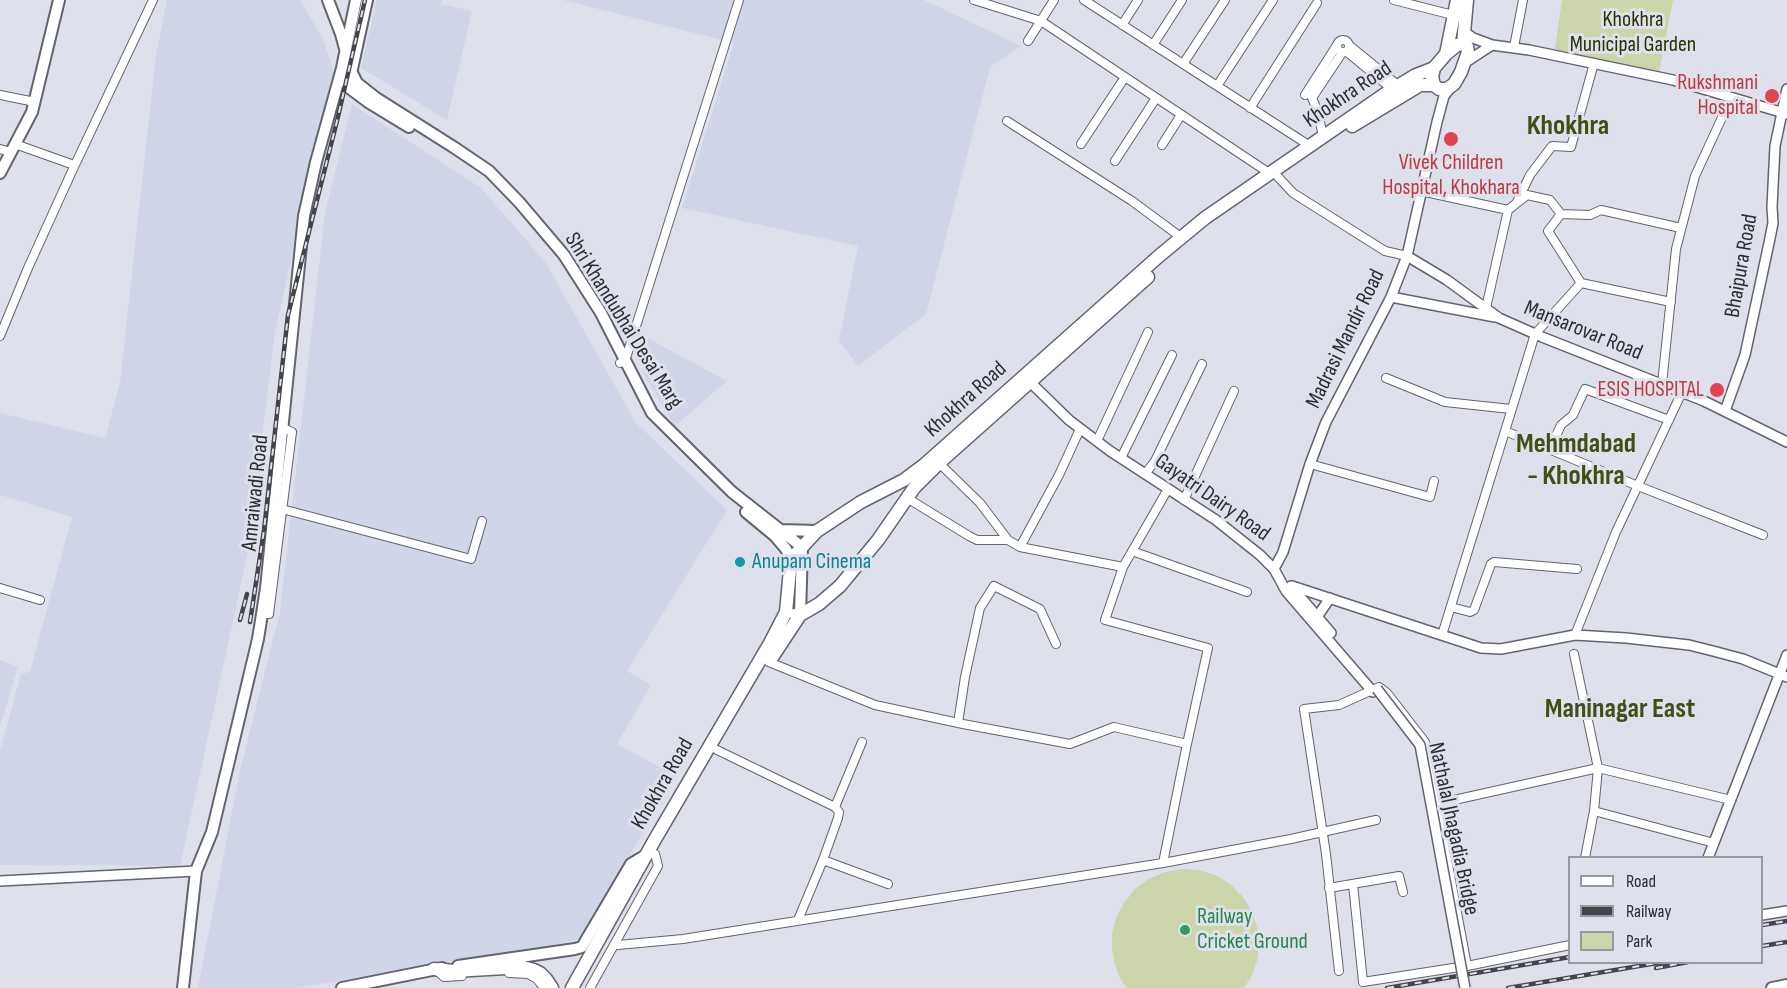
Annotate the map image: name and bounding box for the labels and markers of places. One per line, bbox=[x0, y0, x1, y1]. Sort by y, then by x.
place label: Rukshmani Hospital bbox=[1677, 70, 1758, 122]
marker: Rukshmani Hospital bbox=[1763, 87, 1781, 105]
marker: Vivek Children Hospital, Khokhara bbox=[1442, 130, 1460, 148]
place label: Vivek Children Hospital, Khokhara bbox=[1382, 150, 1520, 202]
place label: ESIS HOSPITAL bbox=[1598, 377, 1704, 403]
marker: ESIS HOSPITAL bbox=[1708, 381, 1726, 399]
place label: Anupam Cinema bbox=[752, 549, 871, 575]
marker: Anupam Cinema bbox=[733, 555, 747, 569]
place label: Railway Cricket Ground bbox=[1197, 904, 1308, 956]
marker: Railway Cricket Ground bbox=[1178, 923, 1192, 937]

